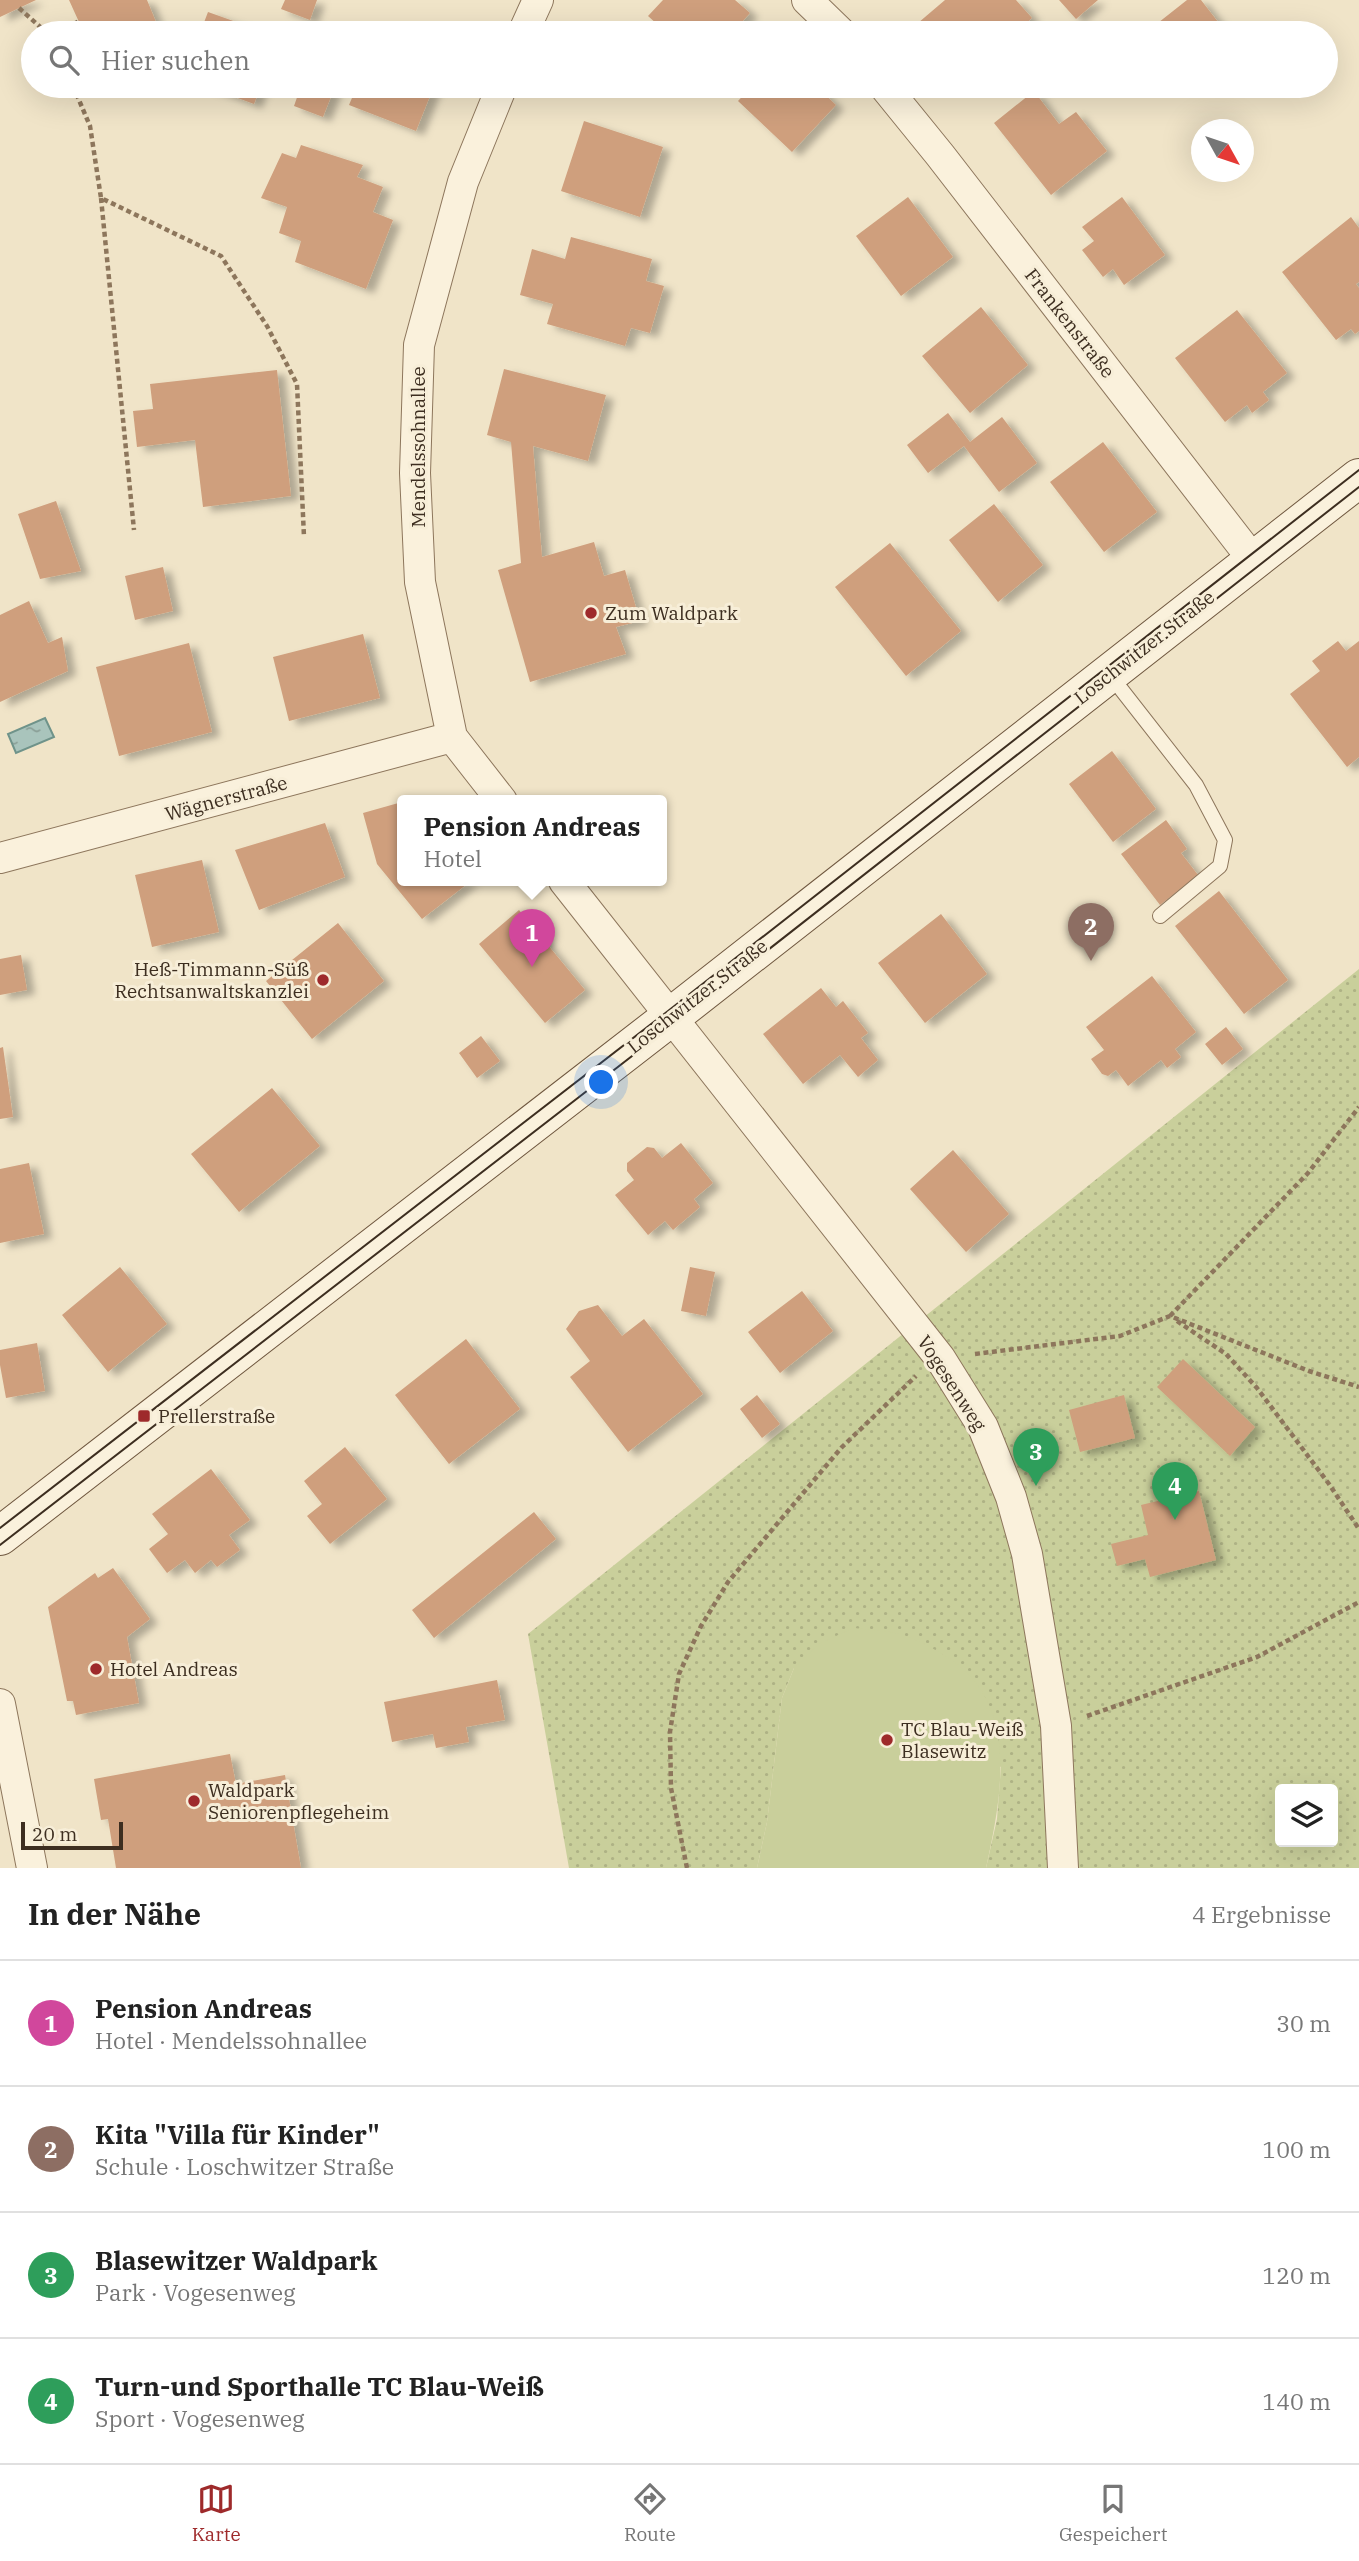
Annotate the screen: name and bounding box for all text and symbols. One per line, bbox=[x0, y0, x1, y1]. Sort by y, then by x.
search box bbox=[21, 21, 1338, 98]
icon: search bbox=[45, 41, 83, 79]
text: Hier suchen bbox=[101, 43, 250, 77]
north arrow bbox=[1191, 119, 1254, 182]
street label: Frankenstraße bbox=[1020, 263, 1120, 383]
street label: Mendelssohnallee bbox=[406, 366, 430, 528]
street label: Loschwitzer Straße bbox=[1069, 585, 1219, 709]
place label: Zum Waldpark bbox=[605, 601, 738, 625]
marker: Zum Waldpark bbox=[583, 605, 599, 621]
street label: Wägnerstraße bbox=[162, 770, 290, 826]
popup bbox=[397, 795, 667, 886]
text: Pension Andreas bbox=[424, 809, 640, 843]
text: Hotel bbox=[424, 843, 482, 873]
pin: 2 bbox=[1068, 903, 1114, 961]
pin: 1 bbox=[509, 909, 555, 967]
street label: Loschwitzer Straße bbox=[622, 934, 772, 1058]
place label: Heß-Timmann-Süß Rechtsanwaltskanzlei bbox=[115, 957, 309, 1003]
marker: Heß-Timmann-Süß Rechtsanwaltskanzlei bbox=[315, 972, 331, 988]
your location bbox=[584, 1065, 618, 1099]
street label: Vogesenweg bbox=[912, 1331, 992, 1436]
place label: Prellerstraße bbox=[158, 1404, 275, 1428]
marker: Prellerstraße bbox=[136, 1408, 152, 1424]
pin: 3 bbox=[1013, 1428, 1059, 1486]
pin: 4 bbox=[1152, 1462, 1198, 1520]
place label: Hotel Andreas bbox=[110, 1657, 238, 1681]
marker: Hotel Andreas bbox=[88, 1661, 104, 1677]
place label: TC Blau-Weiß Blasewitz bbox=[901, 1717, 1023, 1763]
marker: TC Blau-Weiß Blasewitz bbox=[879, 1732, 895, 1748]
place label: Waldpark Seniorenpflegeheim bbox=[208, 1778, 389, 1824]
map controls bbox=[1275, 1784, 1338, 1847]
button: layers bbox=[1275, 1784, 1338, 1847]
marker: Waldpark Seniorenpflegeheim bbox=[186, 1793, 202, 1809]
scale bar bbox=[21, 1819, 122, 1851]
text: 20 m bbox=[32, 1822, 77, 1846]
text: In der Nähe bbox=[28, 1894, 201, 1933]
text: 4 Ergebnisse bbox=[1192, 1899, 1331, 1929]
text: Pension Andreas bbox=[95, 1991, 312, 2025]
text: 1 bbox=[44, 2008, 58, 2038]
text: 30 m bbox=[1276, 2008, 1331, 2038]
text: Hotel · Mendelssohnallee bbox=[95, 2025, 367, 2055]
text: Kita "Villa für Kinder" bbox=[95, 2117, 380, 2151]
text: 2 bbox=[44, 2134, 58, 2164]
text: 100 m bbox=[1262, 2134, 1331, 2164]
text: Schule · Loschwitzer Straße bbox=[95, 2151, 394, 2181]
text: Blasewitzer Waldpark bbox=[95, 2243, 378, 2277]
text: 3 bbox=[44, 2260, 58, 2290]
text: 120 m bbox=[1262, 2260, 1331, 2290]
text: Park · Vogesenweg bbox=[95, 2277, 296, 2307]
text: Turn-und Sporthalle TC Blau-Weiß bbox=[95, 2369, 544, 2403]
text: 4 bbox=[44, 2386, 58, 2416]
text: 140 m bbox=[1262, 2386, 1331, 2416]
text: Sport · Vogesenweg bbox=[95, 2403, 305, 2433]
tab: Karte bbox=[192, 2480, 241, 2546]
tab: Route bbox=[624, 2480, 676, 2546]
tab: Gespeichert bbox=[1059, 2480, 1167, 2546]

